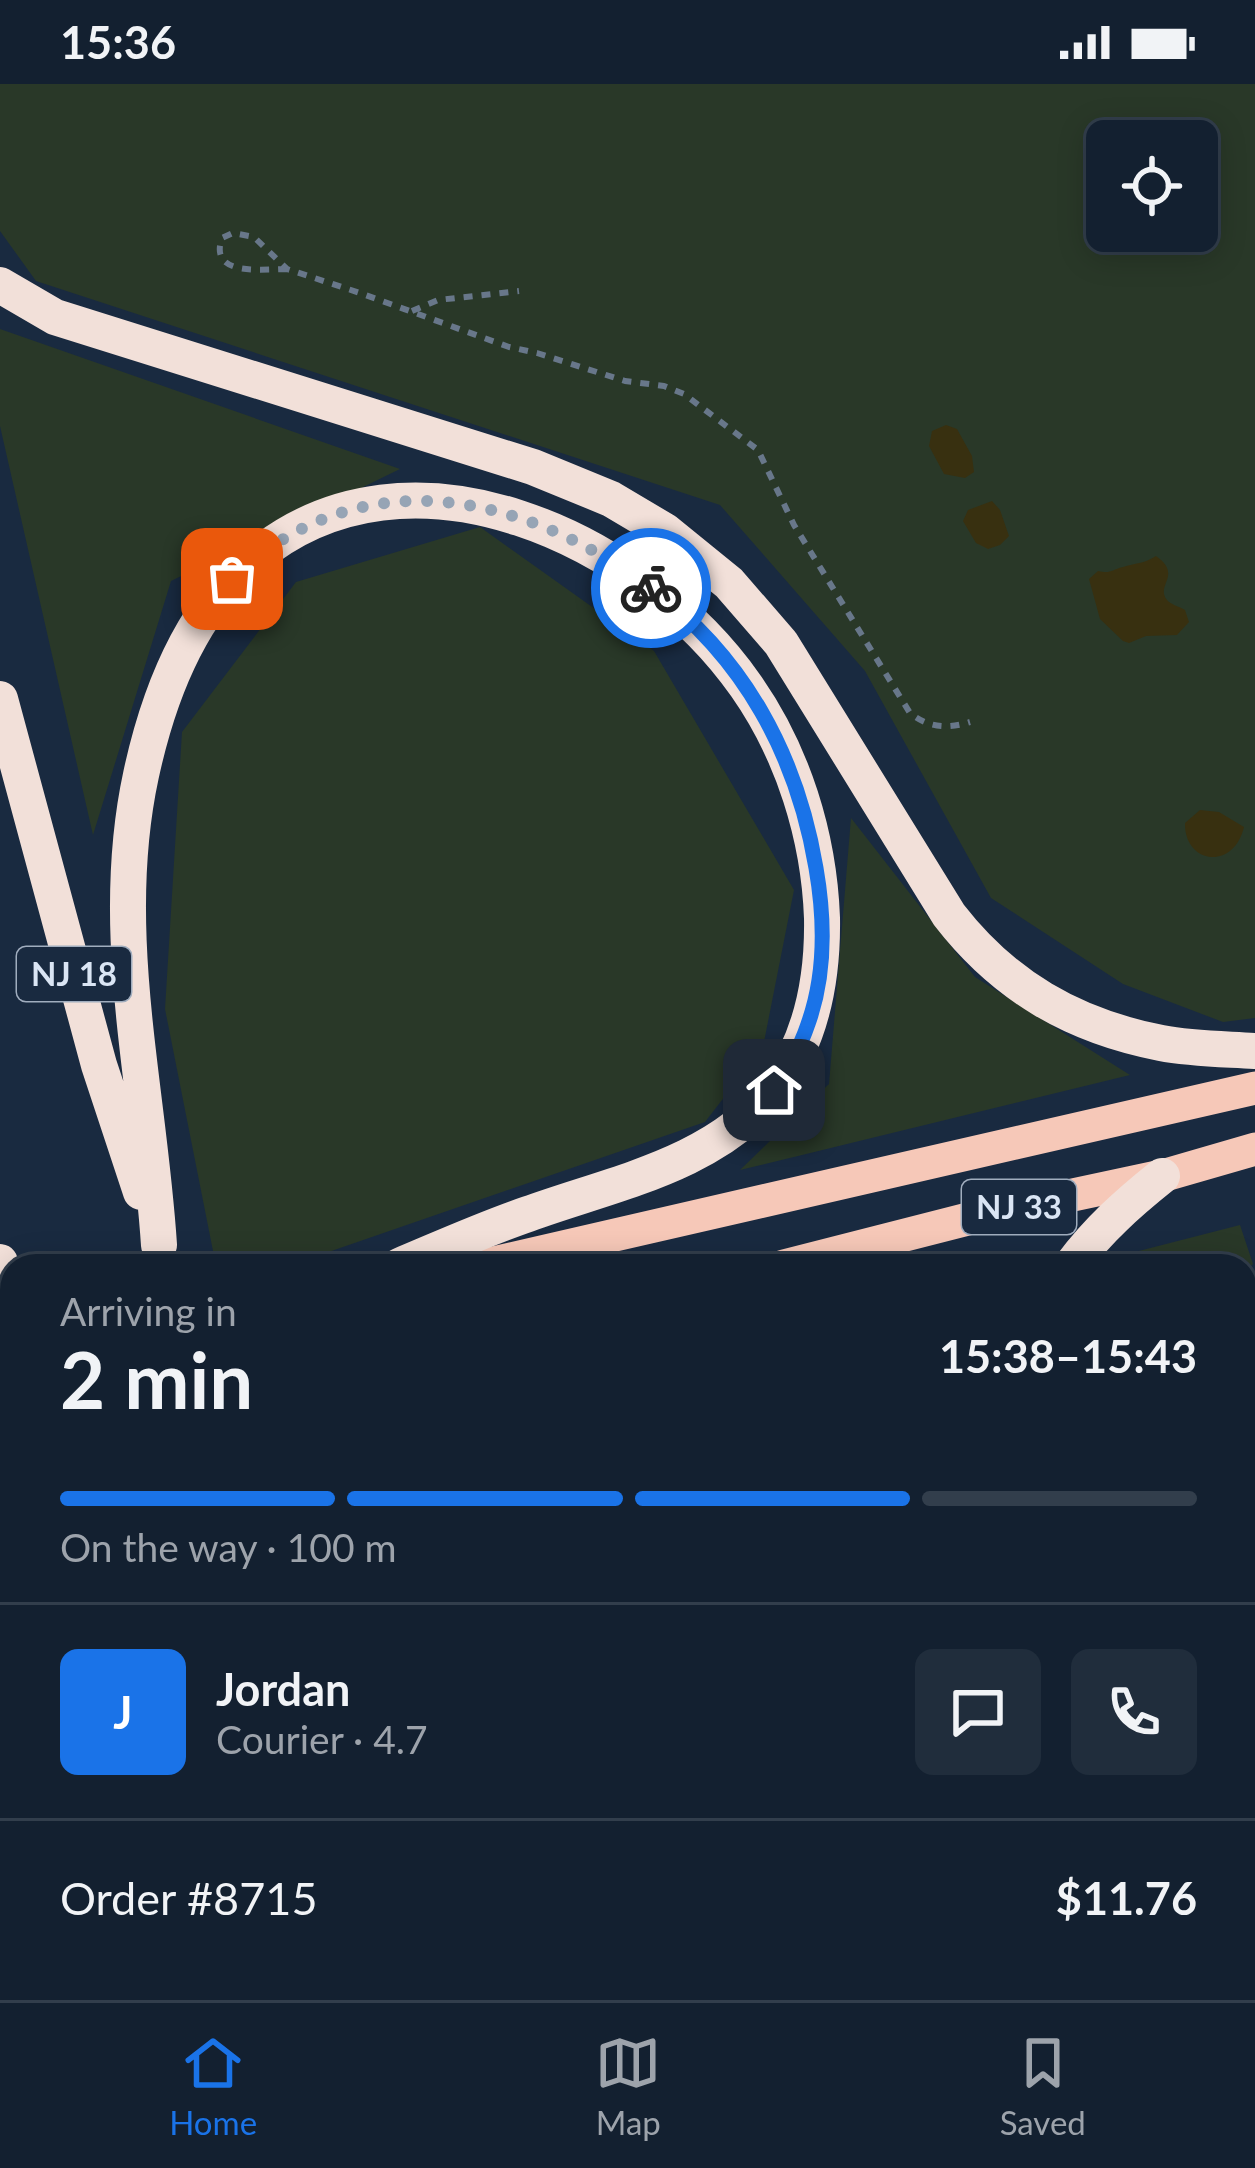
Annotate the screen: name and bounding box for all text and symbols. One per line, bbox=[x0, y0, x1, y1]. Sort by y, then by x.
text: 15:36 bbox=[60, 15, 176, 69]
map controls bbox=[1086, 120, 1218, 252]
button: locate bbox=[1086, 120, 1218, 252]
pin bbox=[181, 528, 283, 630]
courier bbox=[591, 528, 711, 648]
icon: bag bbox=[199, 546, 265, 612]
icon: bike bbox=[618, 555, 684, 621]
road number: NJ 18 bbox=[17, 947, 131, 1001]
pin bbox=[723, 1039, 825, 1141]
icon: home bbox=[741, 1057, 807, 1123]
road number: NJ 33 bbox=[962, 1180, 1076, 1234]
text: Arriving in bbox=[60, 1288, 237, 1334]
text: 15:38–15:43 bbox=[939, 1329, 1197, 1383]
text: 2 min bbox=[60, 1332, 253, 1426]
text: On the way · 100 m bbox=[60, 1524, 397, 1570]
button: chat bbox=[915, 1649, 1041, 1775]
button: phone bbox=[1071, 1649, 1197, 1775]
text: Jordan bbox=[216, 1662, 350, 1716]
text: J bbox=[113, 1685, 133, 1739]
text: Courier · 4.7 bbox=[216, 1716, 428, 1762]
text: Order #8715 bbox=[60, 1871, 318, 1925]
text: $11.76 bbox=[1056, 1871, 1197, 1925]
tab: Home bbox=[169, 2030, 257, 2142]
tab: Map bbox=[595, 2030, 661, 2142]
tab: Saved bbox=[1000, 2030, 1086, 2142]

